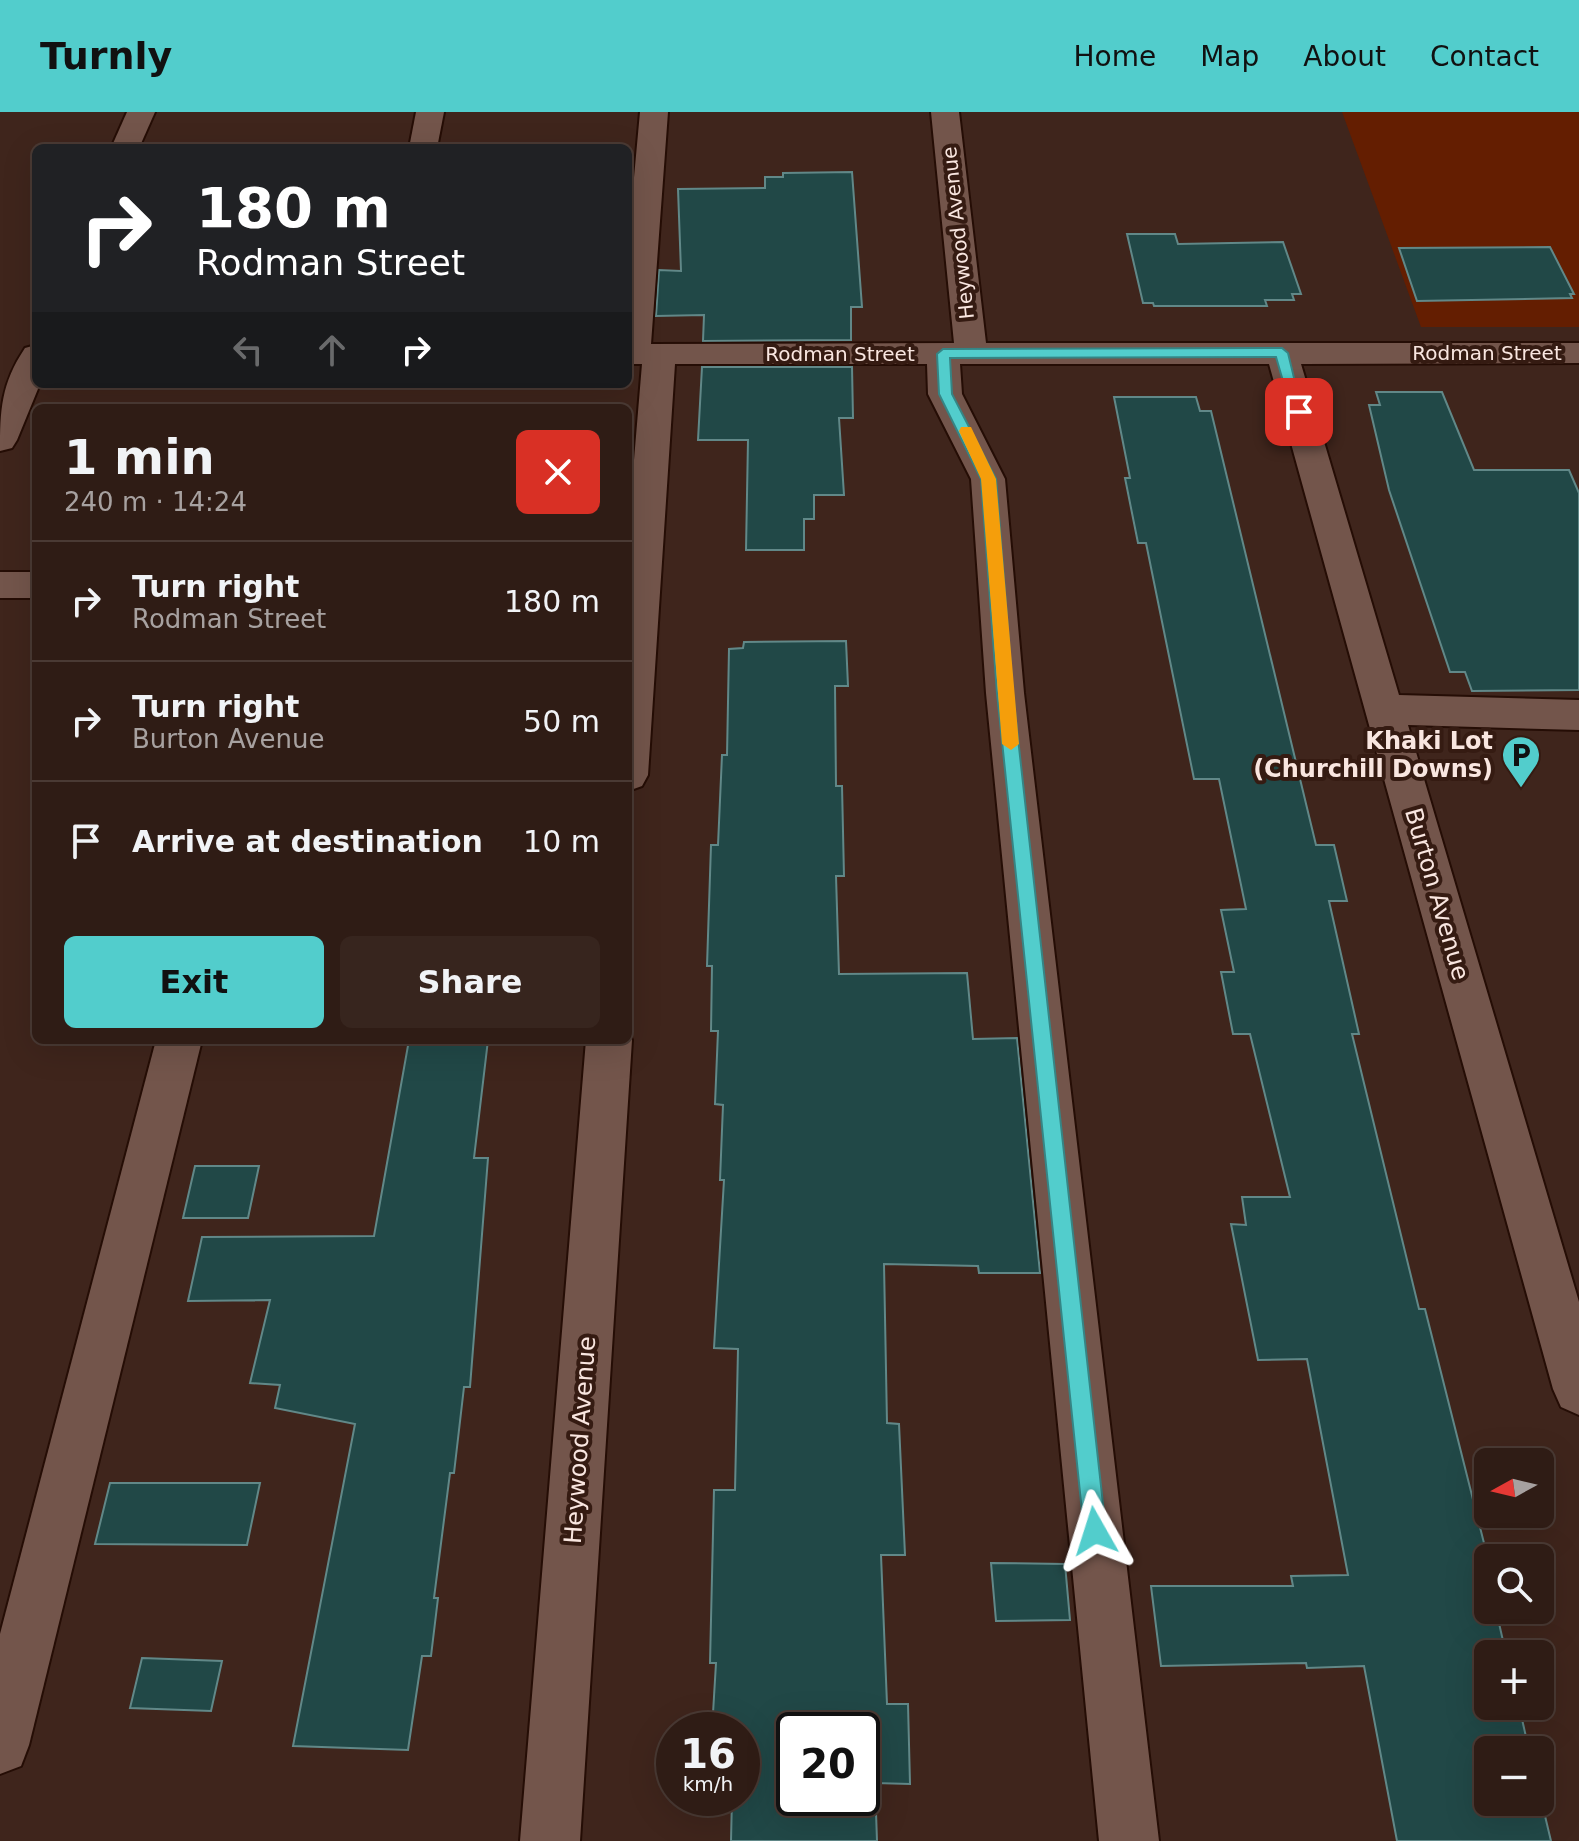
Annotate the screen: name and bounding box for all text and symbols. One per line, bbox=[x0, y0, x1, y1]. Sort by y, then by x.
text: Turnly bbox=[40, 34, 172, 78]
text: Home bbox=[1073, 40, 1156, 73]
text: Map bbox=[1200, 40, 1259, 73]
text: About bbox=[1303, 40, 1386, 73]
text: Contact bbox=[1430, 40, 1539, 73]
street label: Heywood Avenue bbox=[937, 146, 979, 320]
text: 180 m bbox=[196, 175, 391, 240]
icon: right bbox=[64, 176, 168, 280]
text: Rodman Street bbox=[196, 242, 465, 283]
icon: left bbox=[226, 328, 270, 372]
icon: ahead bbox=[310, 328, 354, 372]
icon: right bbox=[394, 328, 438, 372]
street label: Rodman Street bbox=[1412, 341, 1562, 365]
street label: Rodman Street bbox=[765, 342, 915, 366]
pin bbox=[1265, 378, 1333, 446]
icon: arrive bbox=[1277, 390, 1321, 434]
text: 1 min bbox=[64, 429, 215, 485]
button: close bbox=[516, 430, 600, 514]
text: 240 m · 14:24 bbox=[64, 487, 247, 517]
text: Turn right bbox=[132, 569, 299, 604]
icon: right bbox=[64, 579, 108, 623]
text: 180 m bbox=[504, 584, 600, 619]
text: Rodman Street bbox=[132, 604, 326, 634]
text: Turn right bbox=[132, 689, 299, 724]
icon: right bbox=[64, 699, 108, 743]
text: 50 m bbox=[523, 704, 600, 739]
text: Burton Avenue bbox=[132, 724, 324, 754]
place label: Khaki Lot (Churchill Downs) bbox=[1253, 727, 1493, 783]
parking icon: Khaki Lot (Churchill Downs) bbox=[1500, 734, 1542, 789]
street label: Burton Avenue bbox=[1399, 805, 1475, 983]
icon: arrive bbox=[64, 819, 108, 863]
text: Arrive at destination bbox=[132, 824, 483, 859]
text: 10 m bbox=[523, 824, 600, 859]
button: Exit bbox=[64, 936, 324, 1028]
button: Share bbox=[340, 936, 600, 1028]
street label: Heywood Avenue bbox=[559, 1335, 601, 1545]
north arrow bbox=[1474, 1448, 1554, 1528]
map controls bbox=[1474, 1448, 1554, 1816]
position arrow bbox=[1053, 1489, 1137, 1573]
button: search bbox=[1474, 1544, 1554, 1624]
button: + bbox=[1474, 1640, 1554, 1720]
speed limit sign: 20 bbox=[776, 1712, 880, 1816]
text: 16 bbox=[680, 1731, 736, 1777]
button: − bbox=[1474, 1736, 1554, 1816]
text: km/h bbox=[683, 1772, 733, 1796]

